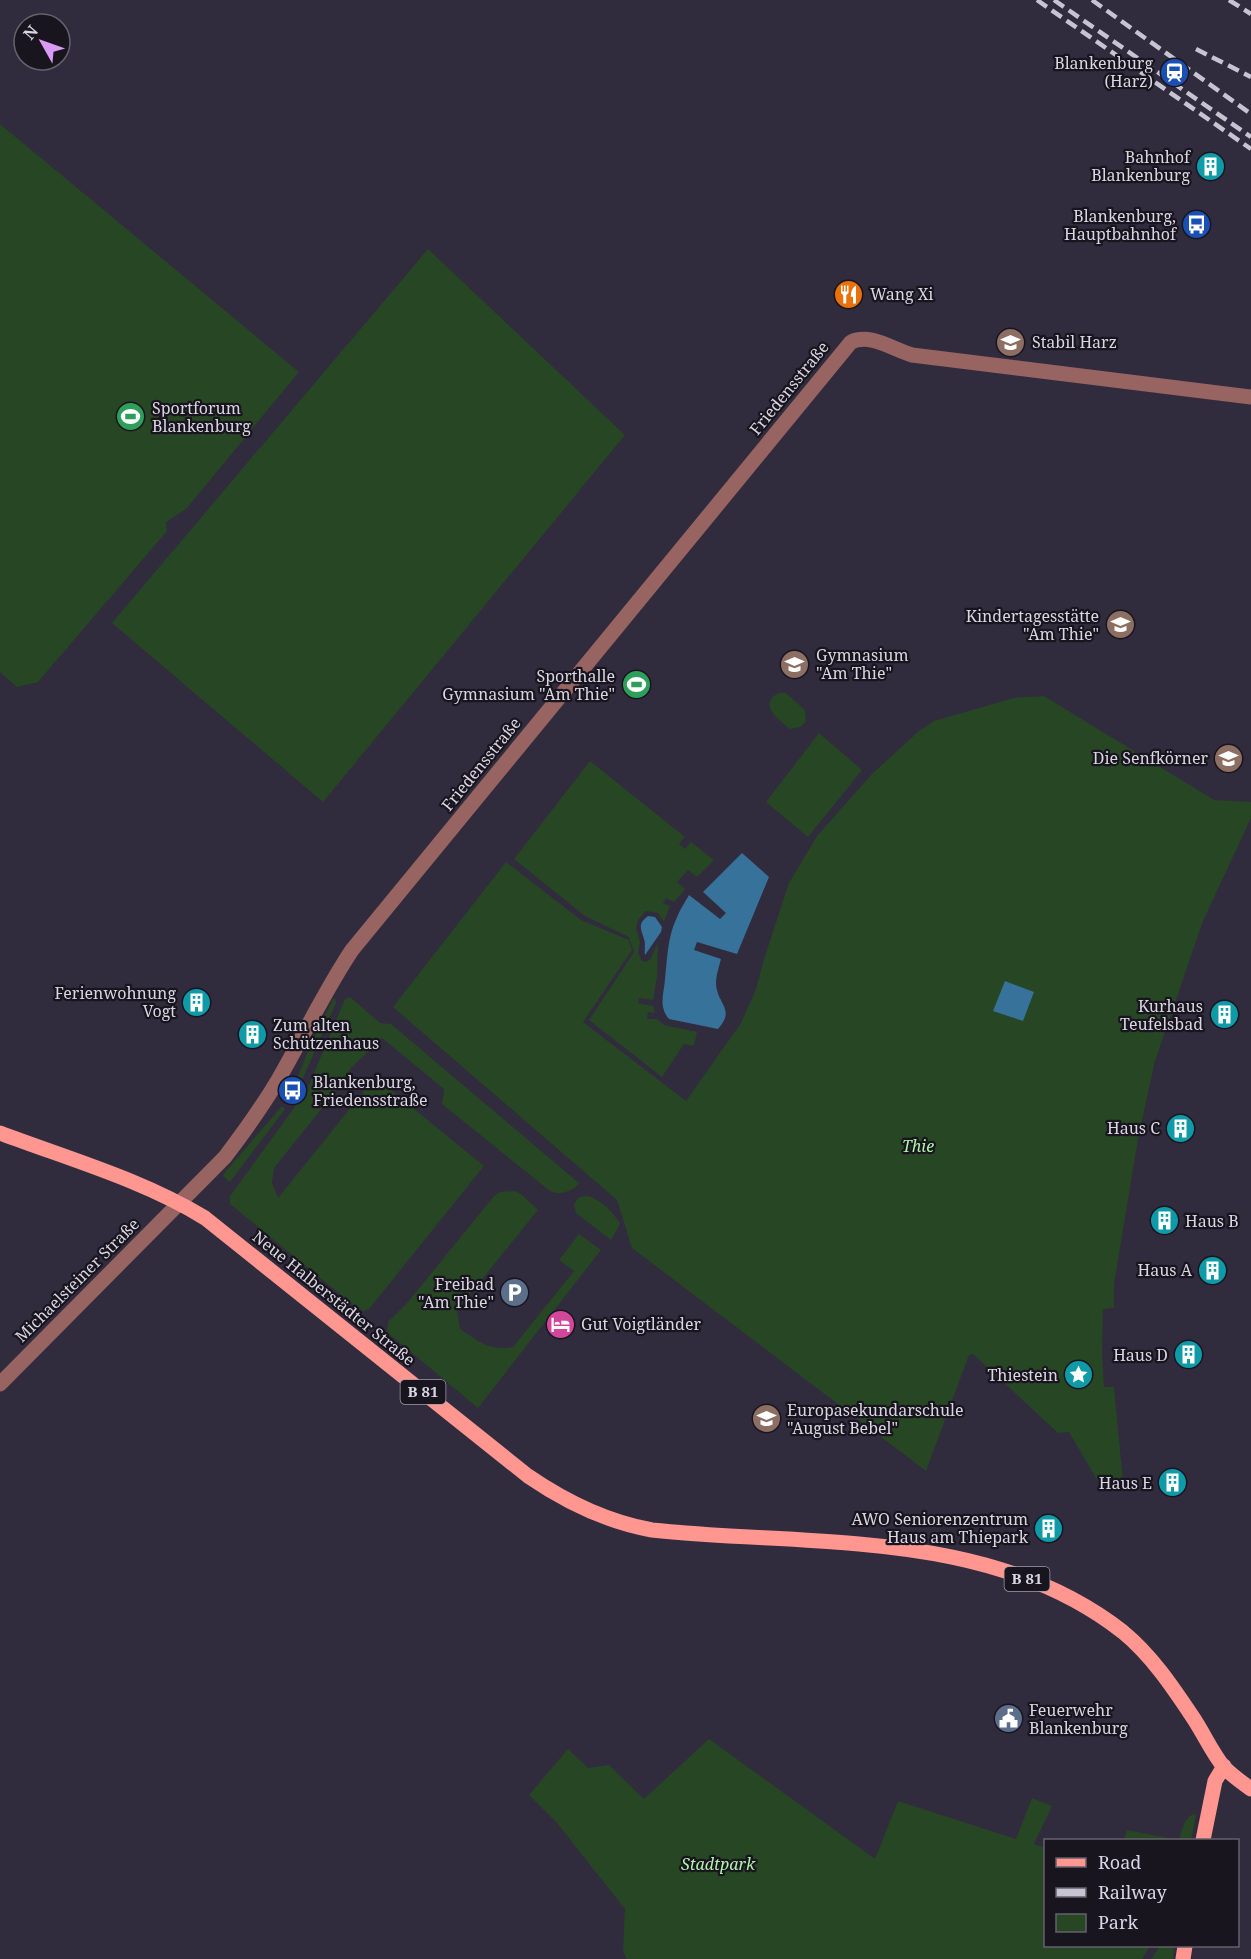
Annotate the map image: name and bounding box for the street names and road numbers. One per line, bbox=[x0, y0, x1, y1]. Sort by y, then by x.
street label: Friedensstraße bbox=[744, 337, 834, 439]
street label: Friedensstraße bbox=[436, 713, 526, 815]
street label: Michaelsteiner Straße bbox=[10, 1213, 144, 1347]
street label: Neue Halberstädter Straße bbox=[248, 1225, 420, 1371]
road number: B 81 bbox=[400, 1380, 446, 1404]
road number: B 81 bbox=[1004, 1567, 1050, 1591]

